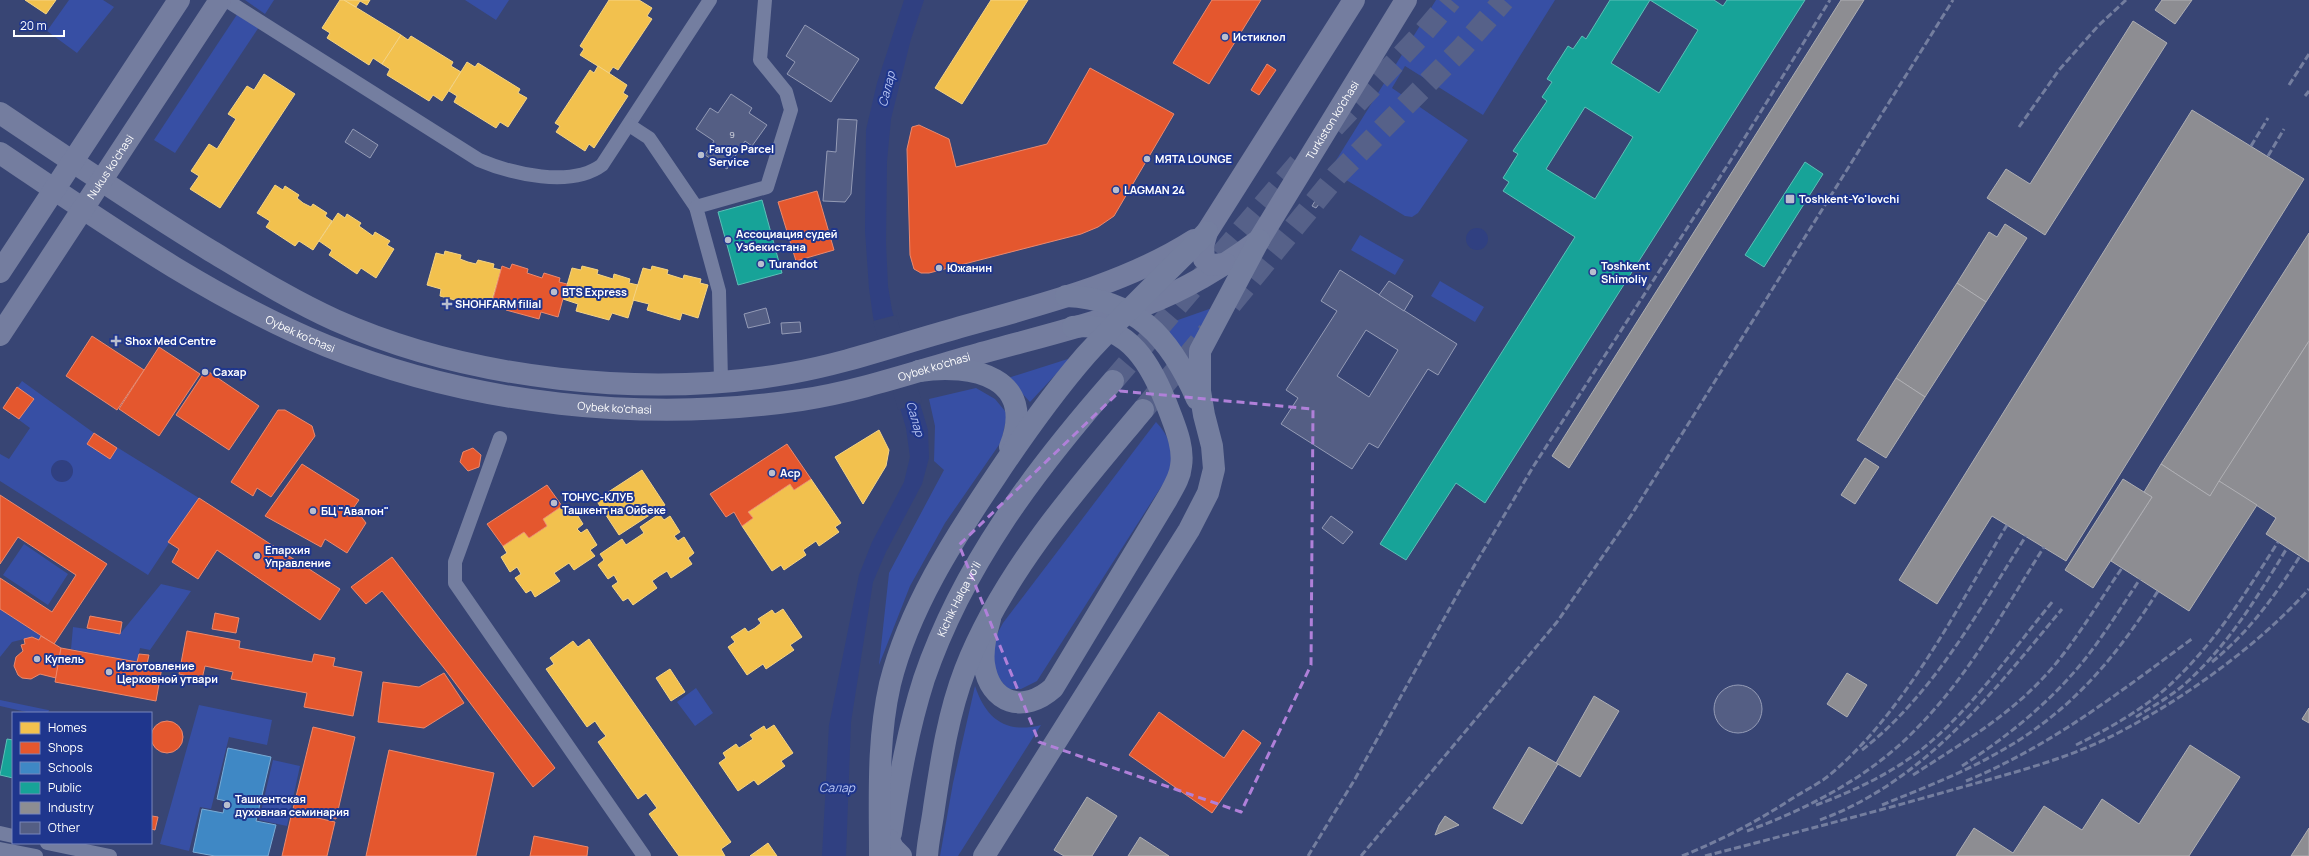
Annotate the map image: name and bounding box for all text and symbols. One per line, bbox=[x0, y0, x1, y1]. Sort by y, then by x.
scale bar bbox=[14, 12, 64, 38]
text: 20 m bbox=[20, 17, 47, 34]
place label: Истиклол bbox=[1233, 29, 1286, 44]
marker: Истиклол bbox=[1220, 32, 1230, 42]
water label: Салар bbox=[874, 69, 899, 108]
street label: Turkiston ko'chasi bbox=[1302, 78, 1362, 162]
house number: 9 bbox=[729, 128, 735, 141]
street label: Nukus ko'chasi bbox=[83, 132, 137, 202]
place label: Fargo Parcel Service bbox=[709, 141, 774, 169]
marker: Fargo Parcel Service bbox=[696, 150, 706, 160]
place label: МЯТА LOUNGE bbox=[1155, 151, 1232, 166]
marker: МЯТА LOUNGE bbox=[1142, 154, 1152, 164]
place label: LAGMAN 24 bbox=[1124, 182, 1185, 197]
marker: LAGMAN 24 bbox=[1111, 185, 1121, 195]
place label: Toshkent-Yo'lovchi bbox=[1799, 191, 1899, 206]
marker: Toshkent-Yo'lovchi bbox=[1784, 193, 1796, 205]
place label: Ассоциация судей Узбекистана bbox=[736, 226, 838, 254]
marker: Ассоциация судей Узбекистана bbox=[723, 235, 733, 245]
place label: Turandot bbox=[769, 256, 818, 271]
place label: Toshkent Shimoliy bbox=[1601, 258, 1650, 286]
marker: Turandot bbox=[756, 259, 766, 269]
place label: Южанин bbox=[947, 260, 992, 275]
marker: Южанин bbox=[934, 263, 944, 273]
marker: Toshkent Shimoliy bbox=[1588, 267, 1598, 277]
place label: BTS Express bbox=[562, 284, 627, 299]
marker: BTS Express bbox=[549, 287, 559, 297]
place label: SHOHFARM filial bbox=[455, 296, 541, 311]
marker: SHOHFARM filial bbox=[442, 299, 452, 309]
street label: Oybek ko'chasi bbox=[263, 311, 337, 355]
place label: Shox Med Centre bbox=[125, 333, 217, 348]
marker: Shox Med Centre bbox=[110, 335, 122, 347]
street label: Oybek ko'chasi bbox=[896, 349, 972, 384]
place label: Сахар bbox=[213, 364, 247, 379]
marker: Сахар bbox=[200, 367, 210, 377]
street label: Oybek ko'chasi bbox=[577, 398, 652, 417]
water label: Салар bbox=[902, 399, 929, 439]
place label: Аср bbox=[780, 465, 801, 480]
marker: Аср bbox=[767, 468, 777, 478]
place label: ТОНУС-КЛУБ Ташкент на Ойбеке bbox=[562, 489, 666, 517]
marker: ТОНУС-КЛУБ Ташкент на Ойбеке bbox=[549, 498, 559, 508]
place label: БЦ "Авалон" bbox=[321, 503, 389, 518]
marker: БЦ "Авалон" bbox=[308, 506, 318, 516]
place label: Епархия Управление bbox=[265, 542, 331, 570]
marker: Епархия Управление bbox=[252, 551, 262, 561]
street label: Kichik Halqa yo'li bbox=[933, 558, 984, 639]
place label: Купель bbox=[45, 651, 84, 666]
marker: Купель bbox=[32, 654, 42, 664]
place label: Изготовление Церковной утвари bbox=[117, 658, 218, 686]
marker: Изготовление Церковной утвари bbox=[104, 667, 114, 677]
legend bbox=[12, 712, 152, 844]
text: Homes bbox=[48, 719, 87, 736]
text: Shops bbox=[48, 739, 83, 756]
text: Schools bbox=[48, 759, 92, 776]
text: Public bbox=[48, 779, 82, 796]
water label: Салар bbox=[819, 779, 856, 796]
place label: Ташкентская духовная семинария bbox=[235, 791, 349, 819]
text: Industry bbox=[48, 799, 94, 816]
marker: Ташкентская духовная семинария bbox=[222, 800, 232, 810]
text: Other bbox=[48, 819, 81, 836]

